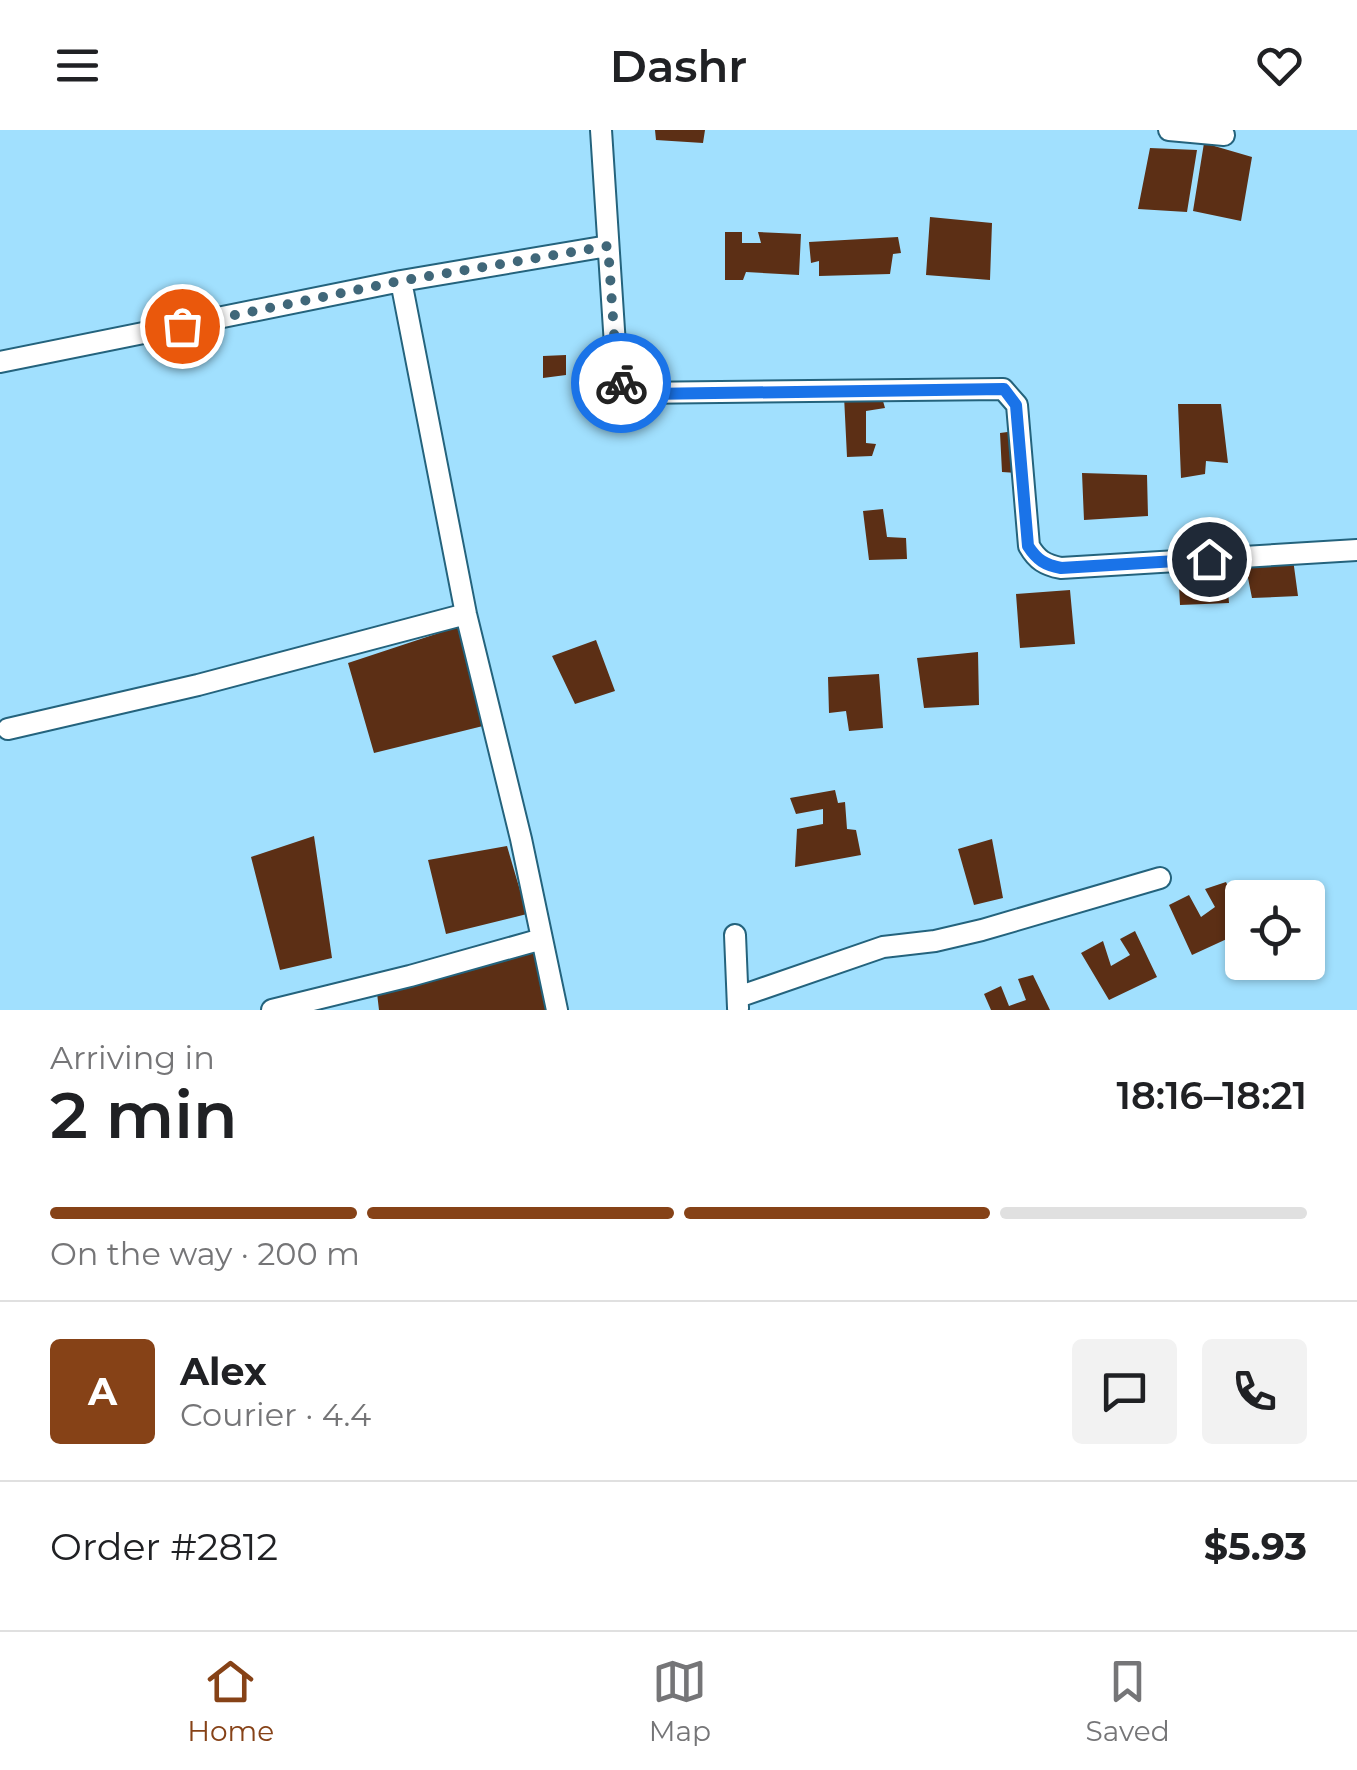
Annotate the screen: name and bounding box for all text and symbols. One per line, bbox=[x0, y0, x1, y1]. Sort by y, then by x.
icon: menu bbox=[50, 38, 105, 93]
text: Dashr bbox=[610, 38, 747, 93]
icon: heart bbox=[1252, 38, 1307, 93]
pin bbox=[140, 284, 225, 369]
icon: bag bbox=[155, 299, 210, 354]
courier bbox=[571, 333, 671, 433]
icon: bike bbox=[594, 356, 649, 411]
pin bbox=[1167, 517, 1252, 602]
icon: home bbox=[1182, 532, 1237, 587]
map controls bbox=[1225, 880, 1325, 980]
button: locate bbox=[1225, 880, 1325, 980]
text: Arriving in bbox=[50, 1038, 215, 1077]
text: 18:16–18:21 bbox=[1117, 1072, 1307, 1119]
text: 2 min bbox=[50, 1075, 238, 1154]
text: On the way · 200 m bbox=[50, 1234, 360, 1273]
button: chat bbox=[1072, 1339, 1177, 1444]
button: phone bbox=[1202, 1339, 1307, 1444]
text: Alex bbox=[180, 1348, 267, 1395]
text: A bbox=[88, 1368, 117, 1415]
text: Courier · 4.4 bbox=[180, 1395, 371, 1434]
text: Order #2812 bbox=[50, 1523, 278, 1570]
text: $5.93 bbox=[1204, 1523, 1307, 1570]
tab: Home bbox=[187, 1654, 274, 1748]
tab: Map bbox=[649, 1654, 711, 1748]
tab: Saved bbox=[1086, 1654, 1170, 1748]

